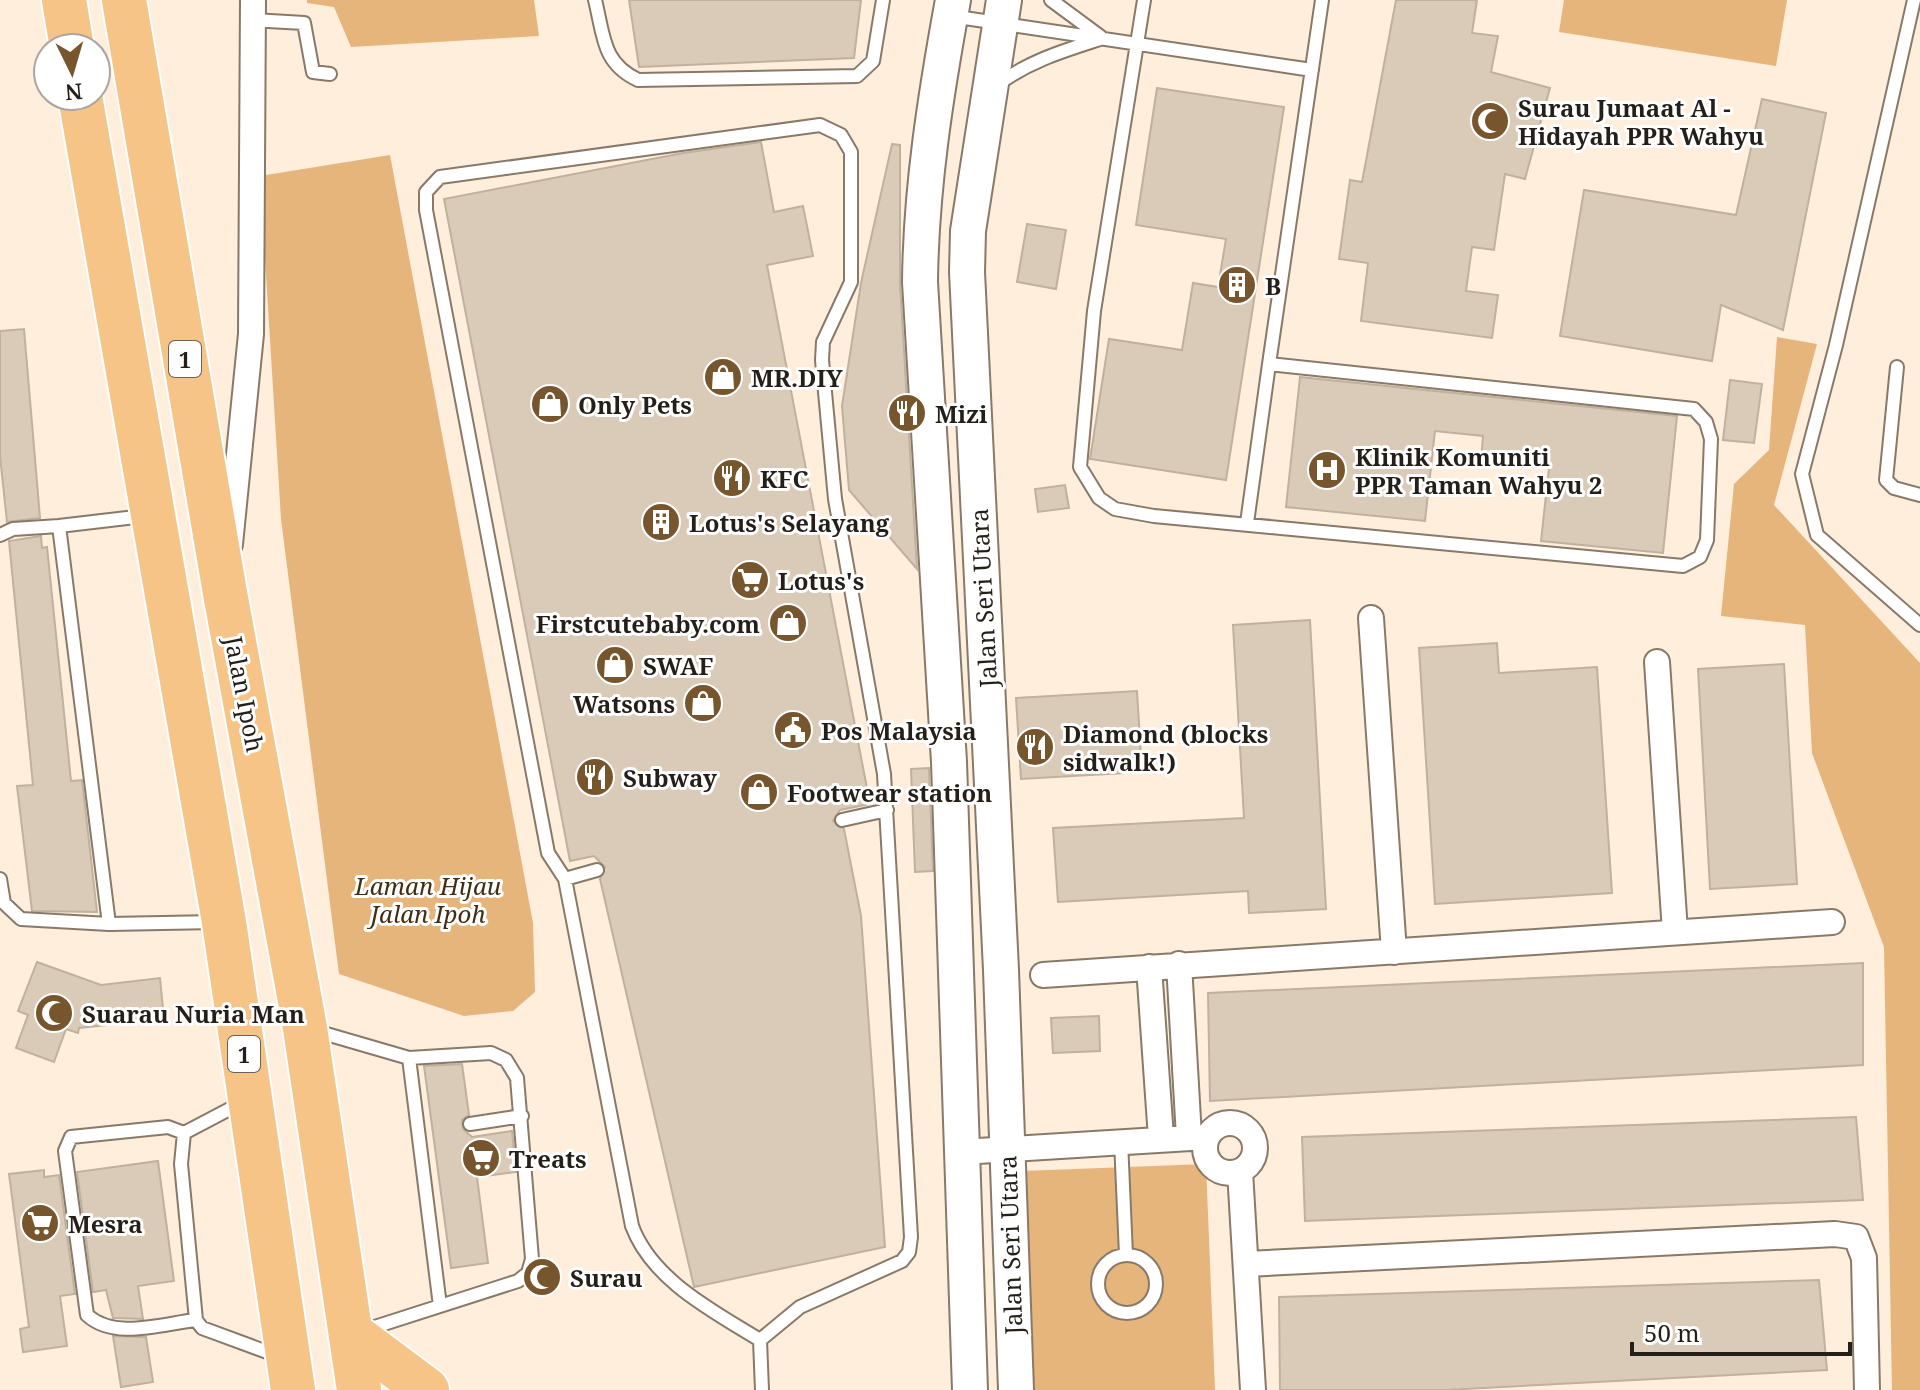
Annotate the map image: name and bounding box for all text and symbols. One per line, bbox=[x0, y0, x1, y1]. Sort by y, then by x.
north arrow bbox=[32, 32, 112, 112]
text: N bbox=[64, 77, 84, 109]
place label: Surau Jumaat Al - Hidayah PPR Wahyu bbox=[1518, 91, 1764, 152]
mosque icon: Surau Jumaat Al - Hidayah PPR Wahyu bbox=[1469, 100, 1511, 142]
building icon: B bbox=[1216, 264, 1258, 306]
place label: B bbox=[1265, 269, 1281, 302]
road number: 1 bbox=[169, 341, 201, 377]
shop icon: MR.DIY bbox=[702, 356, 744, 398]
place label: MR.DIY bbox=[751, 361, 843, 394]
shop icon: Only Pets bbox=[529, 383, 571, 425]
place label: Only Pets bbox=[578, 388, 692, 421]
restaurant icon: Mizi bbox=[886, 392, 928, 434]
place label: Mizi bbox=[935, 397, 988, 430]
place label: Klinik Komuniti PPR Taman Wahyu 2 bbox=[1355, 440, 1602, 501]
hospital icon: Klinik Komuniti PPR Taman Wahyu 2 bbox=[1306, 449, 1348, 491]
restaurant icon: KFC bbox=[711, 457, 753, 499]
place label: KFC bbox=[760, 462, 809, 495]
building icon: Lotus's Selayang bbox=[640, 501, 682, 543]
place label: Lotus's Selayang bbox=[689, 506, 890, 539]
street label: Jalan Seri Utara bbox=[962, 508, 1004, 689]
supermarket icon: Lotus's bbox=[729, 559, 771, 601]
place label: Lotus's bbox=[778, 564, 864, 597]
shop icon: Firstcutebaby.com bbox=[767, 602, 809, 644]
place label: Firstcutebaby.com bbox=[536, 607, 760, 640]
street label: Jalan Ipoh bbox=[217, 632, 272, 755]
shop icon: SWAF bbox=[594, 644, 636, 686]
place label: SWAF bbox=[643, 649, 713, 682]
shop icon: Watsons bbox=[682, 682, 724, 724]
place label: Watsons bbox=[573, 687, 675, 720]
public building icon: Pos Malaysia bbox=[772, 709, 814, 751]
place label: Pos Malaysia bbox=[821, 714, 977, 747]
place label: Diamond (blocks sidwalk!) bbox=[1063, 717, 1268, 778]
restaurant icon: Diamond (blocks sidwalk!) bbox=[1014, 726, 1056, 768]
restaurant icon: Subway bbox=[574, 756, 616, 798]
place label: Subway bbox=[623, 761, 717, 794]
shop icon: Footwear station bbox=[738, 771, 780, 813]
place label: Footwear station bbox=[787, 776, 992, 809]
park label: Laman Hijau Jalan Ipoh bbox=[354, 869, 501, 930]
mosque icon: Suarau Nuria Man bbox=[33, 992, 75, 1034]
place label: Suarau Nuria Man bbox=[82, 997, 305, 1030]
road number: 1 bbox=[228, 1036, 260, 1072]
supermarket icon: Treats bbox=[460, 1137, 502, 1179]
place label: Treats bbox=[509, 1142, 587, 1175]
street label: Jalan Seri Utara bbox=[990, 1155, 1030, 1336]
supermarket icon: Mesra bbox=[19, 1202, 61, 1244]
place label: Mesra bbox=[68, 1207, 143, 1240]
mosque icon: Surau bbox=[521, 1256, 563, 1298]
place label: Surau bbox=[570, 1261, 642, 1294]
scale bar bbox=[1632, 1306, 1850, 1356]
text: 50 m bbox=[1644, 1316, 1700, 1349]

